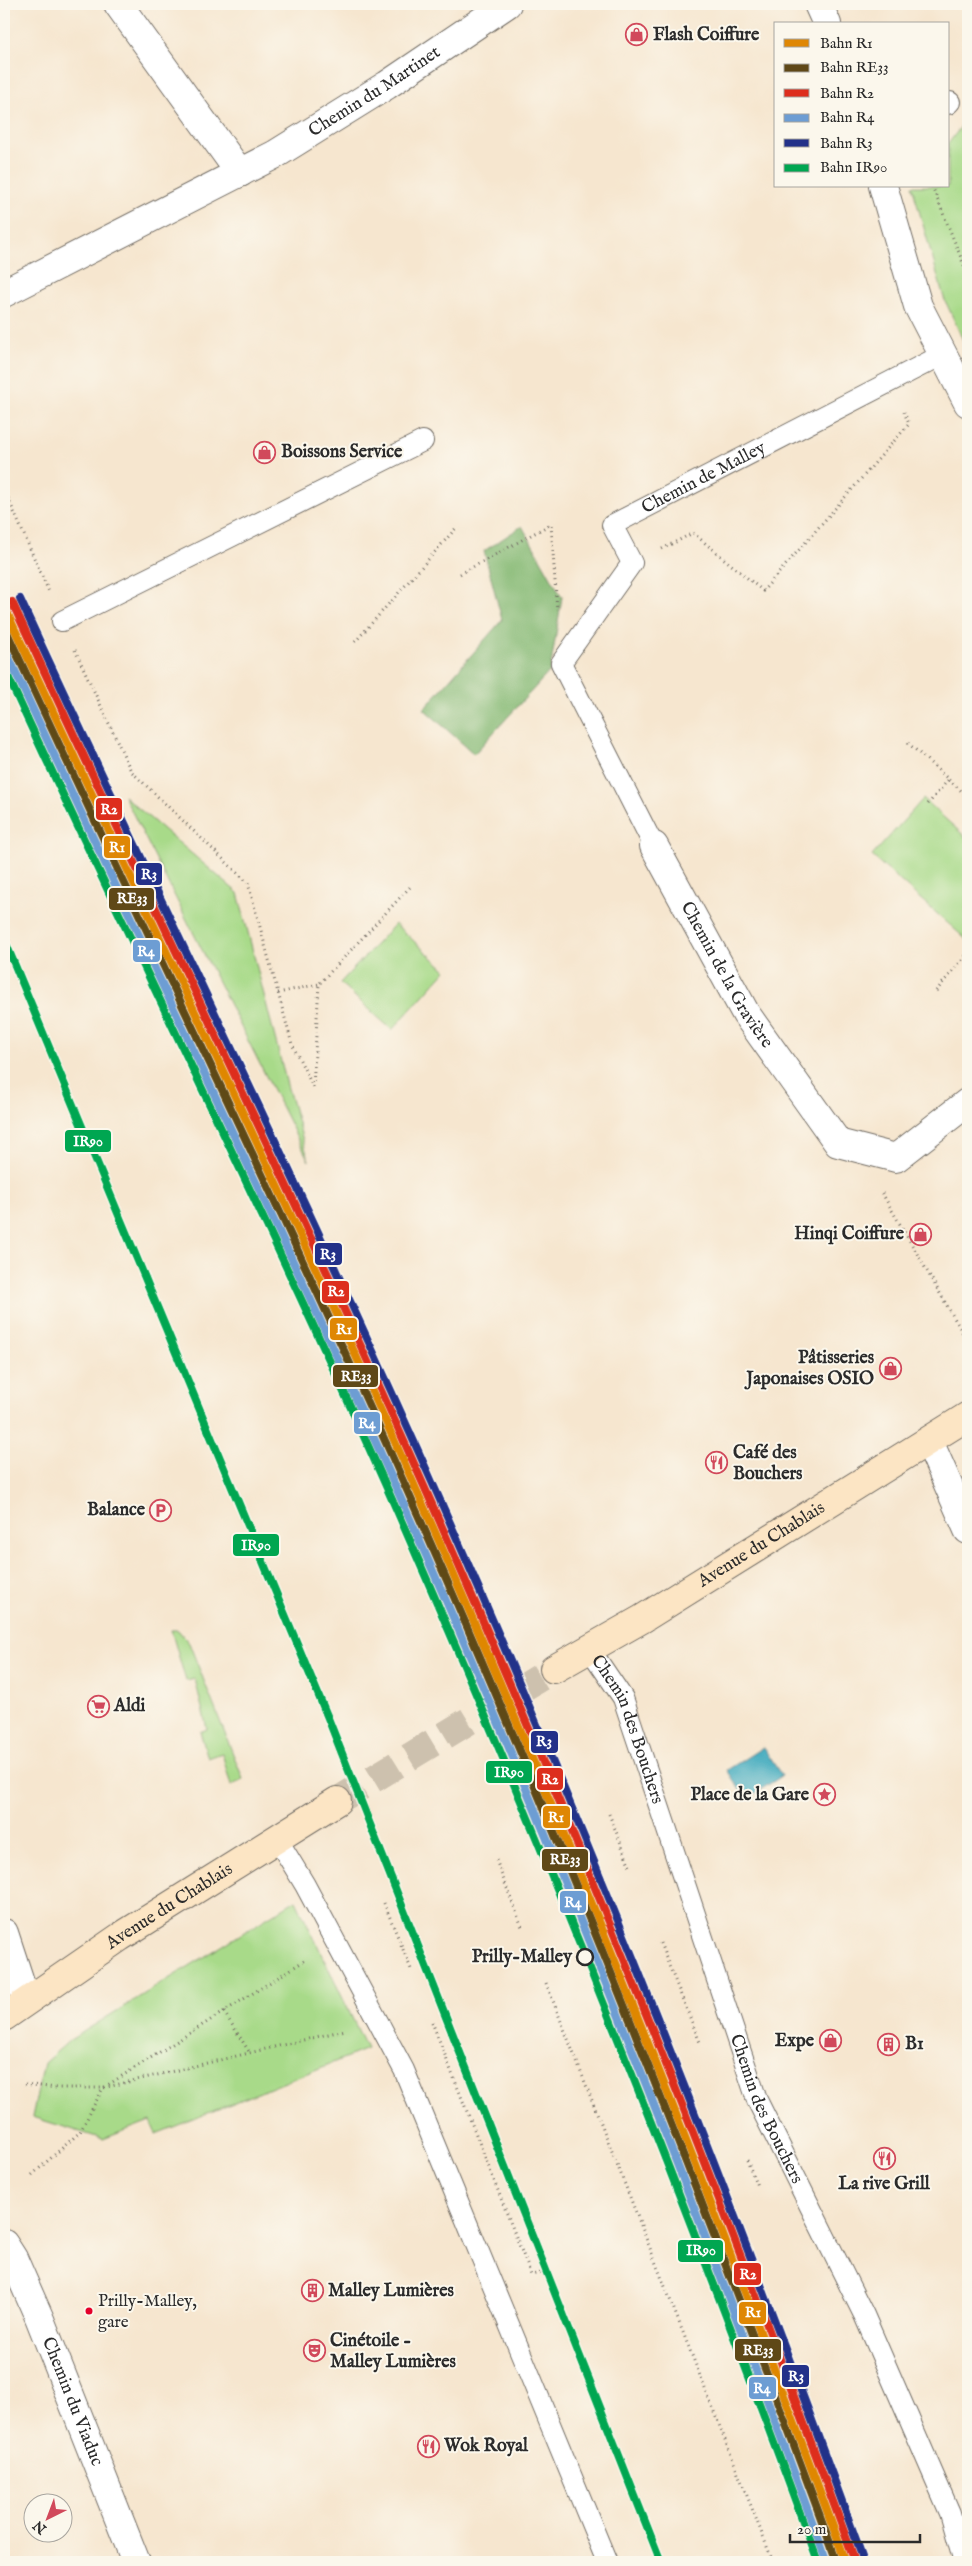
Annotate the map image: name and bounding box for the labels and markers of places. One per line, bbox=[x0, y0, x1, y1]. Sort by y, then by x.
shop icon: Flash Coiffure bbox=[625, 23, 649, 47]
place label: Flash Coiffure bbox=[653, 24, 760, 47]
shop icon: Boissons Service bbox=[253, 440, 277, 464]
place label: Boissons Service bbox=[281, 441, 403, 464]
shop icon: Hinqi Coiffure bbox=[908, 1222, 932, 1246]
place label: Hinqi Coiffure bbox=[794, 1223, 905, 1246]
place label: Pâtisseries Japonaises OSIO bbox=[744, 1347, 875, 1391]
shop icon: Pâtisseries Japonaises OSIO bbox=[878, 1356, 902, 1380]
place label: Café des Bouchers bbox=[733, 1442, 803, 1486]
restaurant icon: Café des Bouchers bbox=[705, 1451, 729, 1475]
parking icon: Balance bbox=[149, 1498, 173, 1522]
place label: Balance bbox=[87, 1499, 146, 1522]
supermarket icon: Aldi bbox=[86, 1694, 110, 1718]
place label: Aldi bbox=[113, 1695, 146, 1718]
place icon: Place de la Gare bbox=[813, 1783, 837, 1807]
place label: Place de la Gare bbox=[691, 1784, 810, 1807]
place label: Prilly-Malley bbox=[472, 1946, 573, 1969]
marker: Prilly-Malley bbox=[576, 1948, 594, 1966]
shop icon: Expe bbox=[818, 2029, 842, 2053]
place label: Expe bbox=[775, 2030, 815, 2053]
building icon: B1 bbox=[877, 2032, 901, 2056]
place label: B1 bbox=[905, 2033, 924, 2056]
restaurant icon: La rive Grill bbox=[872, 2147, 896, 2171]
place label: La rive Grill bbox=[838, 2173, 931, 2196]
building icon: Malley Lumières bbox=[300, 2279, 324, 2303]
place label: Malley Lumières bbox=[328, 2280, 454, 2303]
place label: Prilly-Malley, gare bbox=[98, 2291, 197, 2333]
marker: Prilly-Malley, gare bbox=[84, 2306, 94, 2316]
place label: Cinétoile - Malley Lumières bbox=[330, 2330, 456, 2374]
theatre icon: Cinétoile - Malley Lumières bbox=[302, 2339, 326, 2363]
restaurant icon: Wok Royal bbox=[416, 2434, 440, 2458]
place label: Wok Royal bbox=[443, 2435, 529, 2458]

